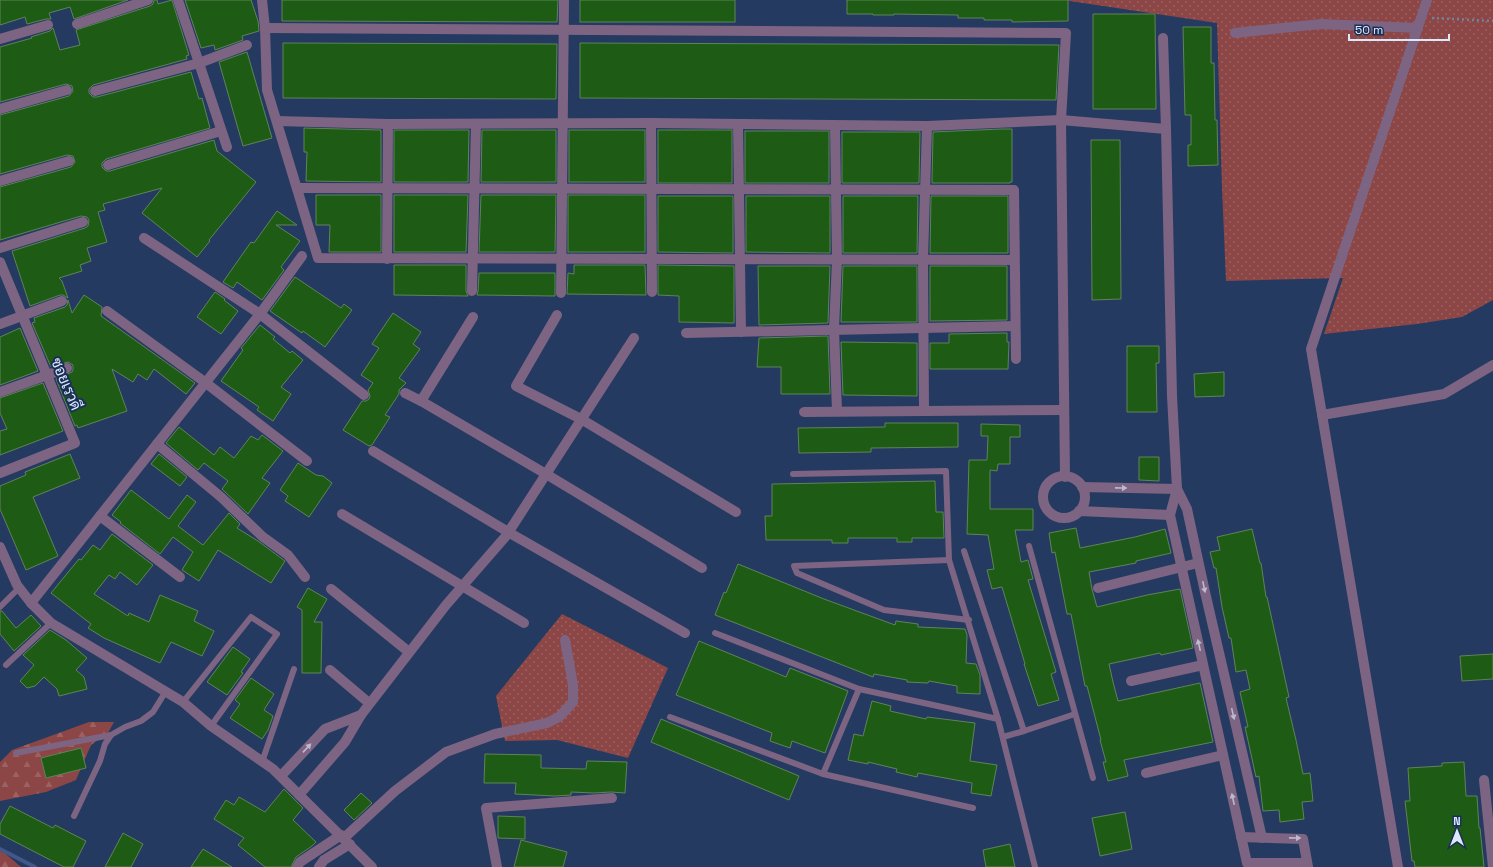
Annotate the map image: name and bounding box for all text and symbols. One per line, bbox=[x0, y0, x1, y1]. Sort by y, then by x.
scale bar bbox=[1349, 16, 1449, 42]
text: 50 m bbox=[1355, 22, 1383, 38]
street label: ซอยเรวดี bbox=[47, 355, 86, 413]
one-way arrow bbox=[1115, 485, 1128, 491]
one-way arrow bbox=[1201, 581, 1207, 593]
one-way arrow bbox=[1195, 639, 1201, 651]
one-way arrow bbox=[1230, 708, 1236, 720]
one-way arrow bbox=[303, 743, 312, 753]
one-way arrow bbox=[1230, 793, 1236, 805]
north arrow bbox=[1437, 811, 1477, 851]
text: N bbox=[1453, 814, 1461, 828]
one-way arrow bbox=[1289, 835, 1302, 841]

